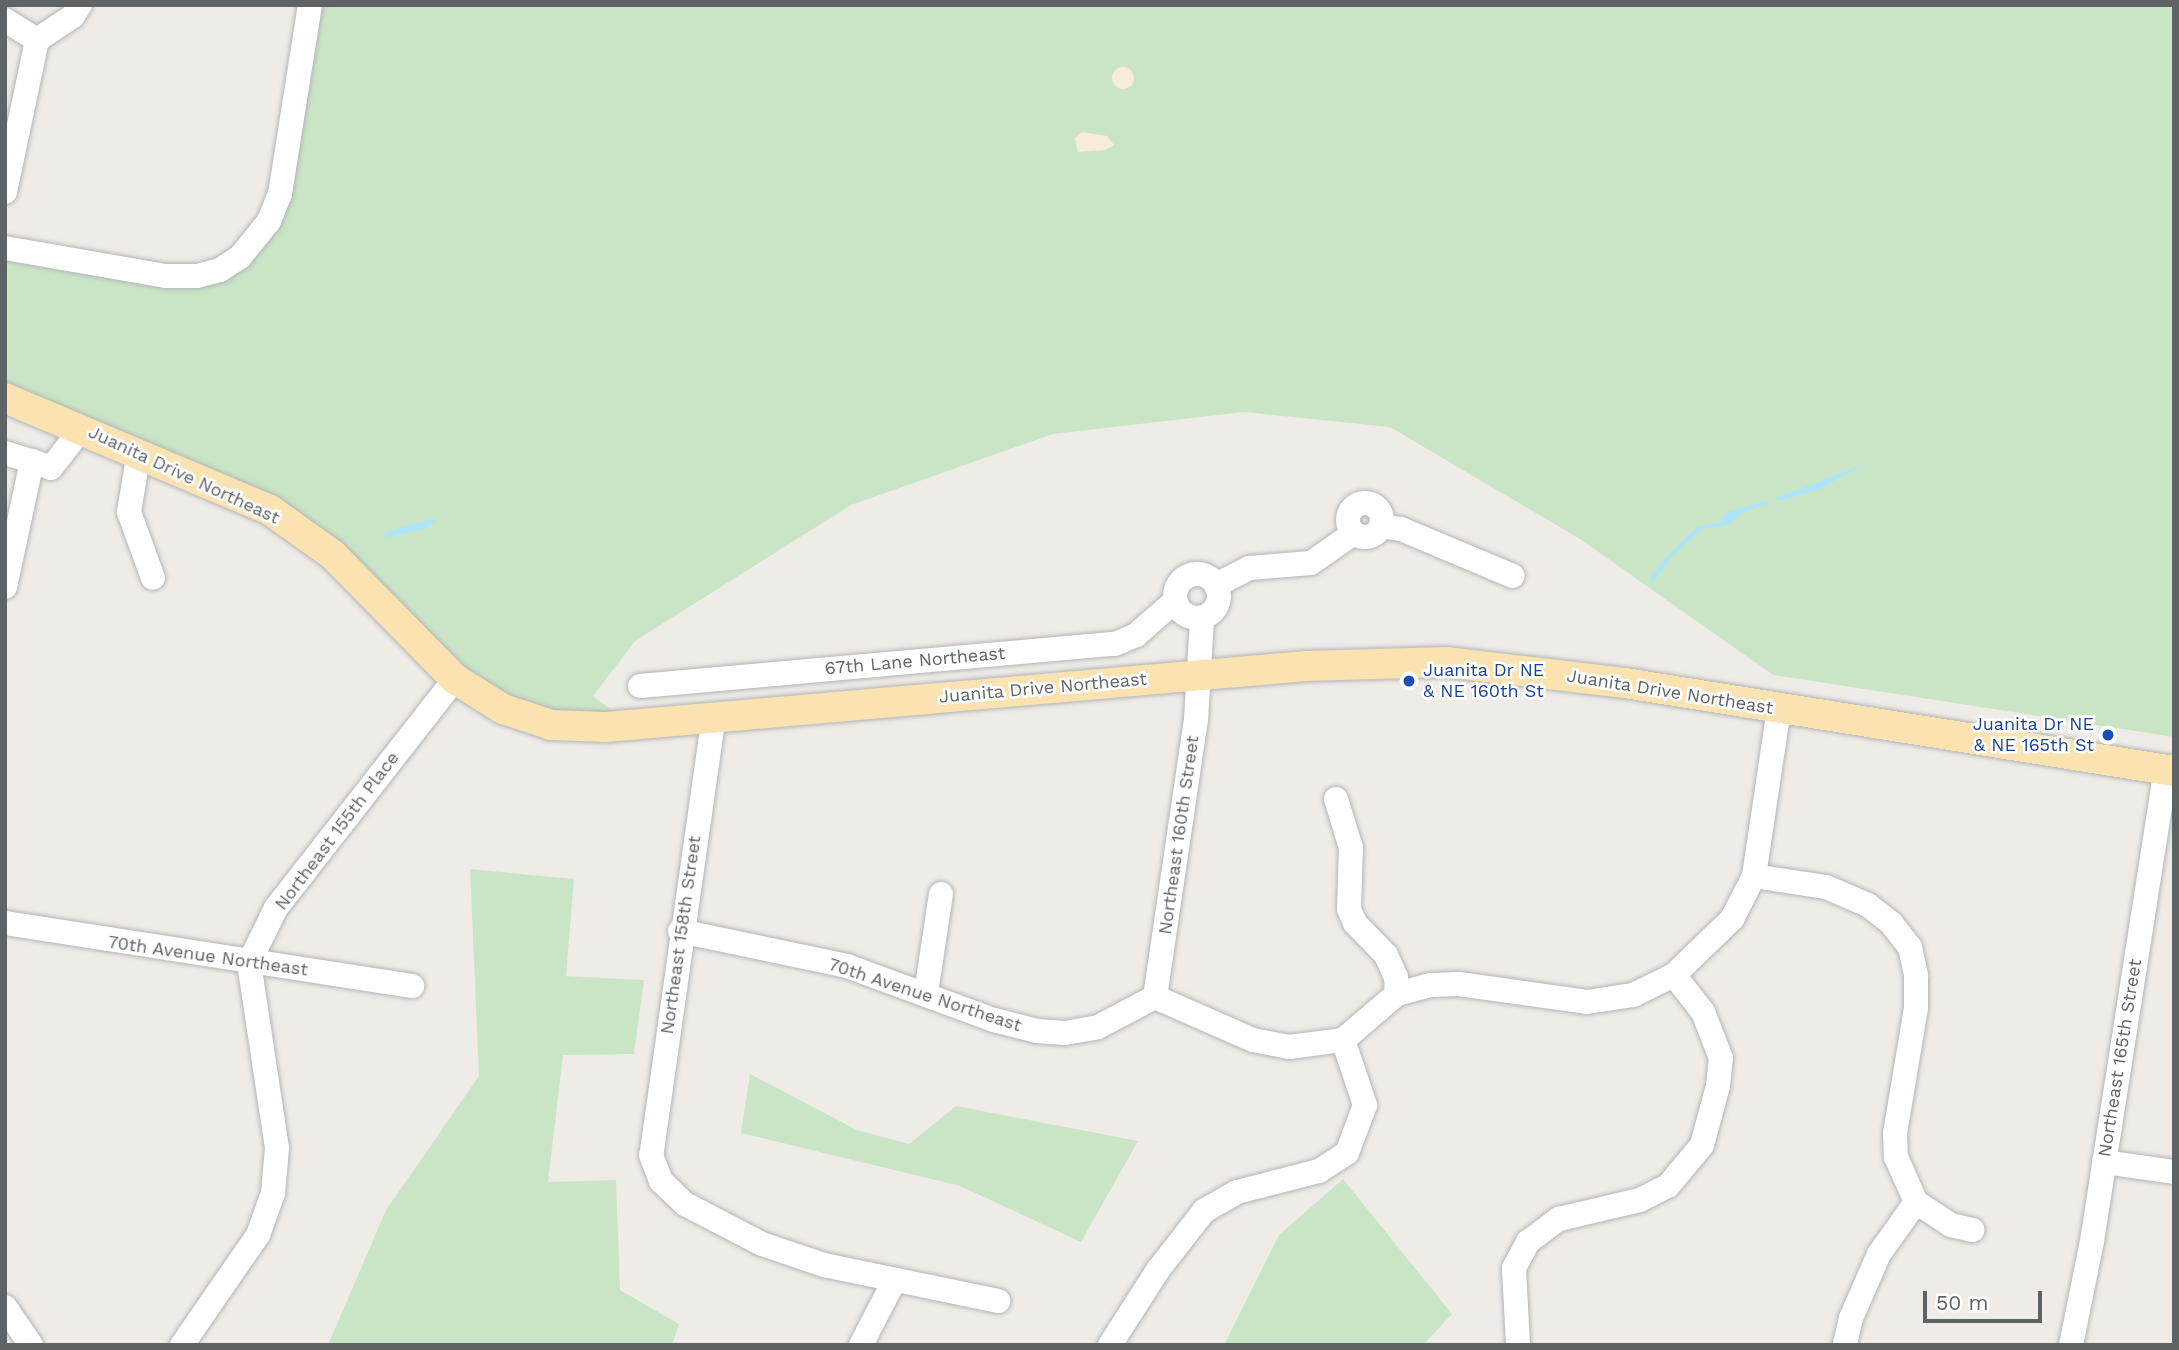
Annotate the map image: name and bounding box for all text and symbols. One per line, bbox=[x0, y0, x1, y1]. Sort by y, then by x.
street label: Juanita Drive Northeast bbox=[85, 421, 283, 529]
street label: 67th Lane Northeast bbox=[824, 642, 1006, 680]
place label: Juanita Dr NE & NE 160th St bbox=[1423, 660, 1545, 702]
street label: Juanita Drive Northeast bbox=[1565, 665, 1775, 719]
street label: Juanita Drive Northeast bbox=[938, 668, 1148, 708]
marker: Juanita Dr NE & NE 160th St bbox=[1401, 673, 1417, 689]
place label: Juanita Dr NE & NE 165th St bbox=[1972, 714, 2094, 756]
marker: Juanita Dr NE & NE 165th St bbox=[2100, 727, 2116, 743]
street label: Northeast 160th Street bbox=[1154, 734, 1204, 936]
street label: Northeast 155th Place bbox=[270, 747, 404, 915]
street label: Northeast 158th Street bbox=[656, 834, 706, 1036]
street label: 70th Avenue Northeast bbox=[106, 931, 310, 981]
street label: 70th Avenue Northeast bbox=[825, 953, 1025, 1037]
street label: Northeast 165th Street bbox=[2094, 957, 2146, 1159]
scale bar bbox=[1927, 1276, 2046, 1320]
text: 50 m bbox=[1936, 1290, 1988, 1315]

